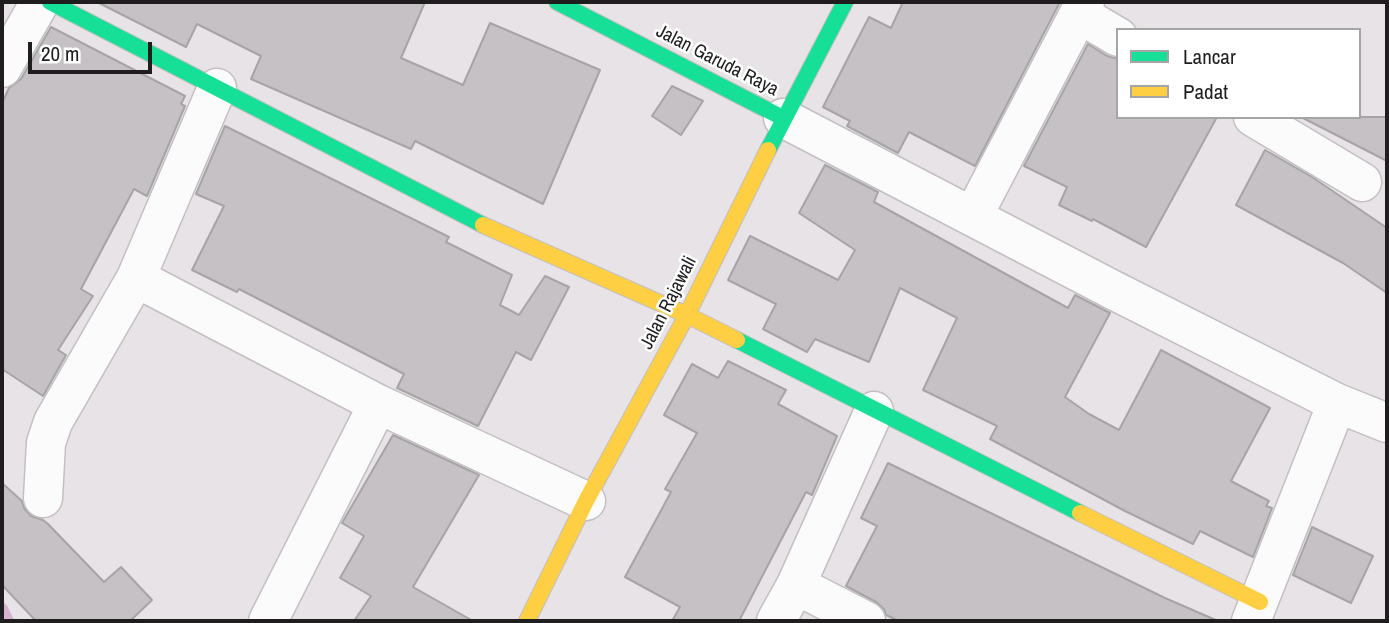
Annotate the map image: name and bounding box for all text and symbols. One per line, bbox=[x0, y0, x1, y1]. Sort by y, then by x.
street label: Jalan Garuda Raya bbox=[652, 20, 782, 102]
scale bar bbox=[32, 28, 156, 72]
legend bbox=[1116, 28, 1361, 119]
text: 20 m bbox=[41, 39, 79, 68]
text: Lancar bbox=[1183, 42, 1236, 71]
text: Padat bbox=[1183, 77, 1228, 106]
street label: Jalan Rajawali bbox=[636, 253, 702, 353]

